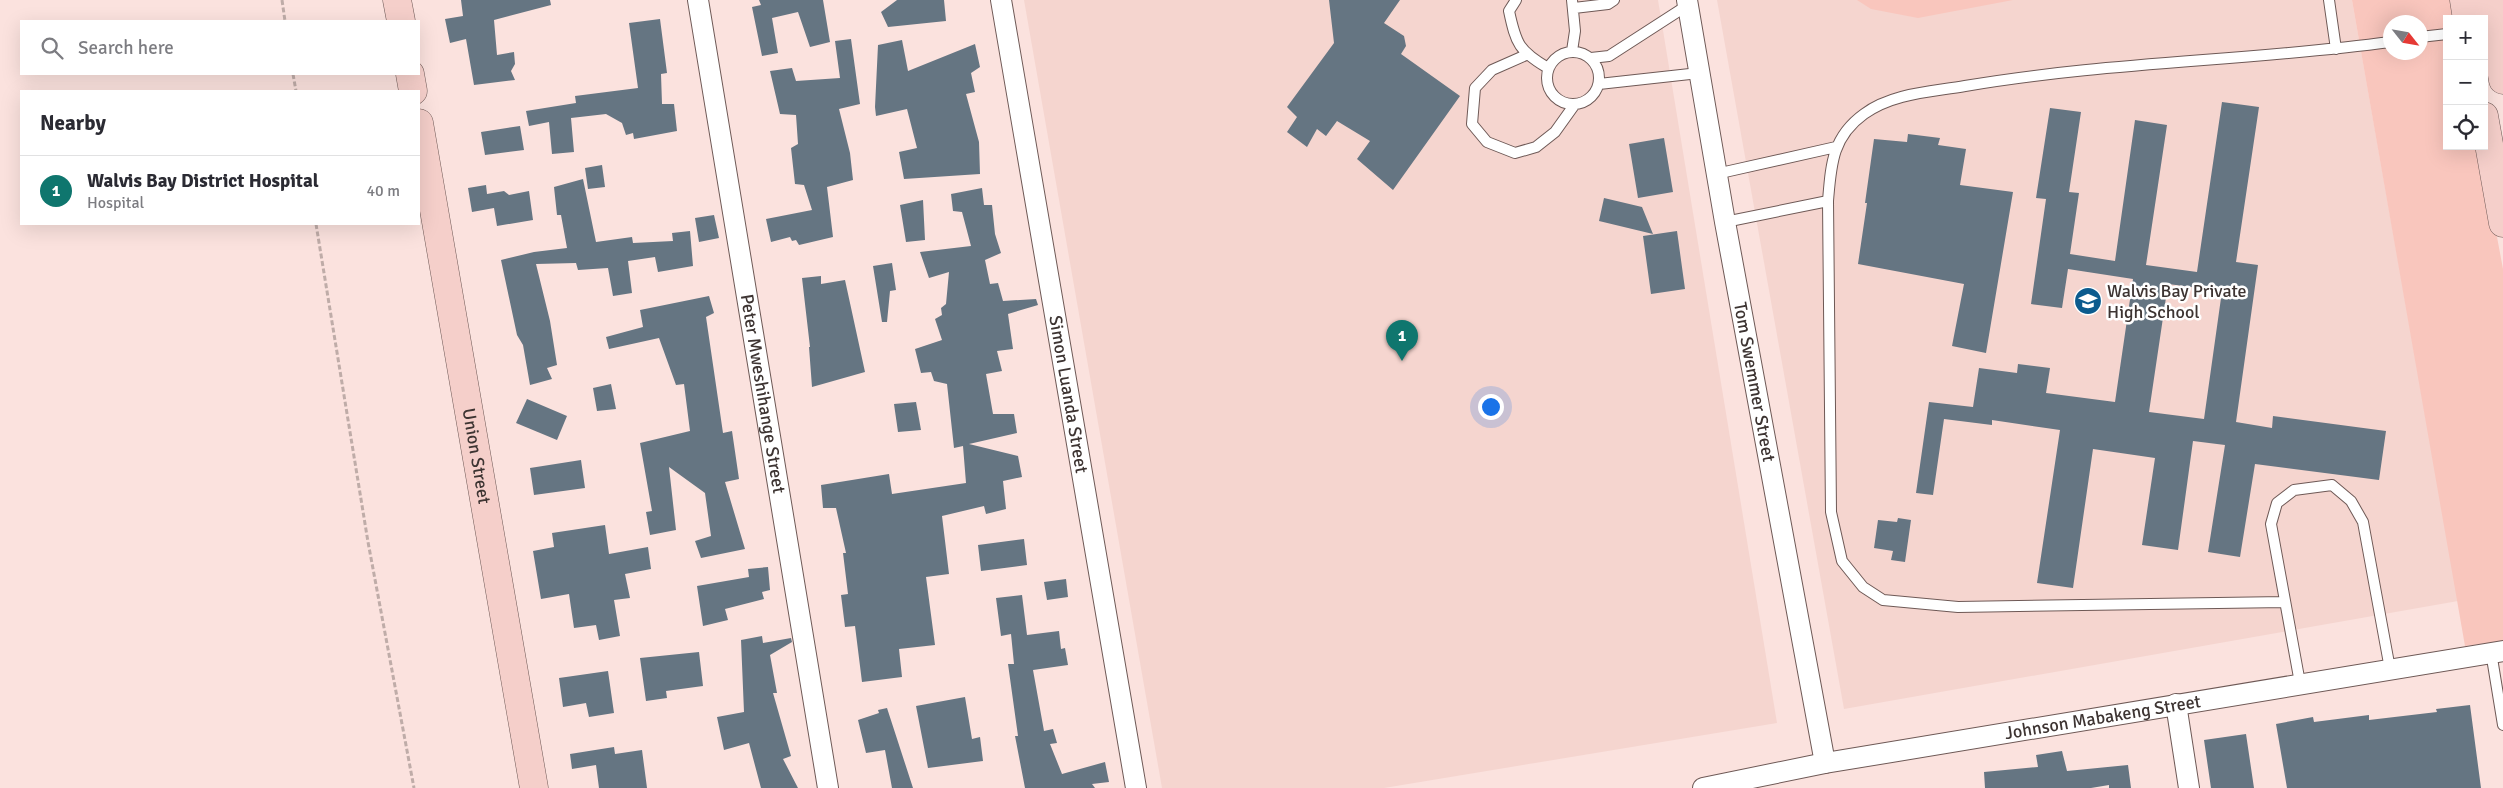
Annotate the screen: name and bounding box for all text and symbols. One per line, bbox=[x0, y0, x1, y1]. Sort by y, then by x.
north arrow bbox=[2383, 15, 2428, 60]
map controls bbox=[2443, 15, 2488, 150]
button: + bbox=[2443, 15, 2488, 60]
search box bbox=[20, 20, 420, 75]
icon: search bbox=[38, 34, 66, 62]
text: Search here bbox=[78, 36, 174, 60]
button: − bbox=[2443, 60, 2488, 105]
button: locate bbox=[2443, 105, 2488, 150]
text: Nearby bbox=[40, 110, 106, 136]
text: Walvis Bay District Hospital bbox=[87, 169, 319, 193]
text: 1 bbox=[52, 181, 60, 201]
text: 40 m bbox=[366, 181, 400, 201]
text: Hospital bbox=[87, 193, 144, 213]
place label: Walvis Bay Private High School bbox=[2107, 280, 2247, 323]
school or university icon: Walvis Bay Private High School bbox=[2073, 286, 2103, 316]
street label: Peter Mweshihange Street bbox=[736, 292, 790, 495]
street label: Tom Swemmer Street bbox=[1729, 300, 1780, 464]
street label: Simon Luanda Street bbox=[1044, 314, 1093, 475]
pin: 1 bbox=[1386, 320, 1418, 361]
your location bbox=[1478, 394, 1504, 420]
street label: Union Street bbox=[458, 406, 496, 506]
street label: Johnson Mabakeng Street bbox=[2003, 690, 2202, 744]

